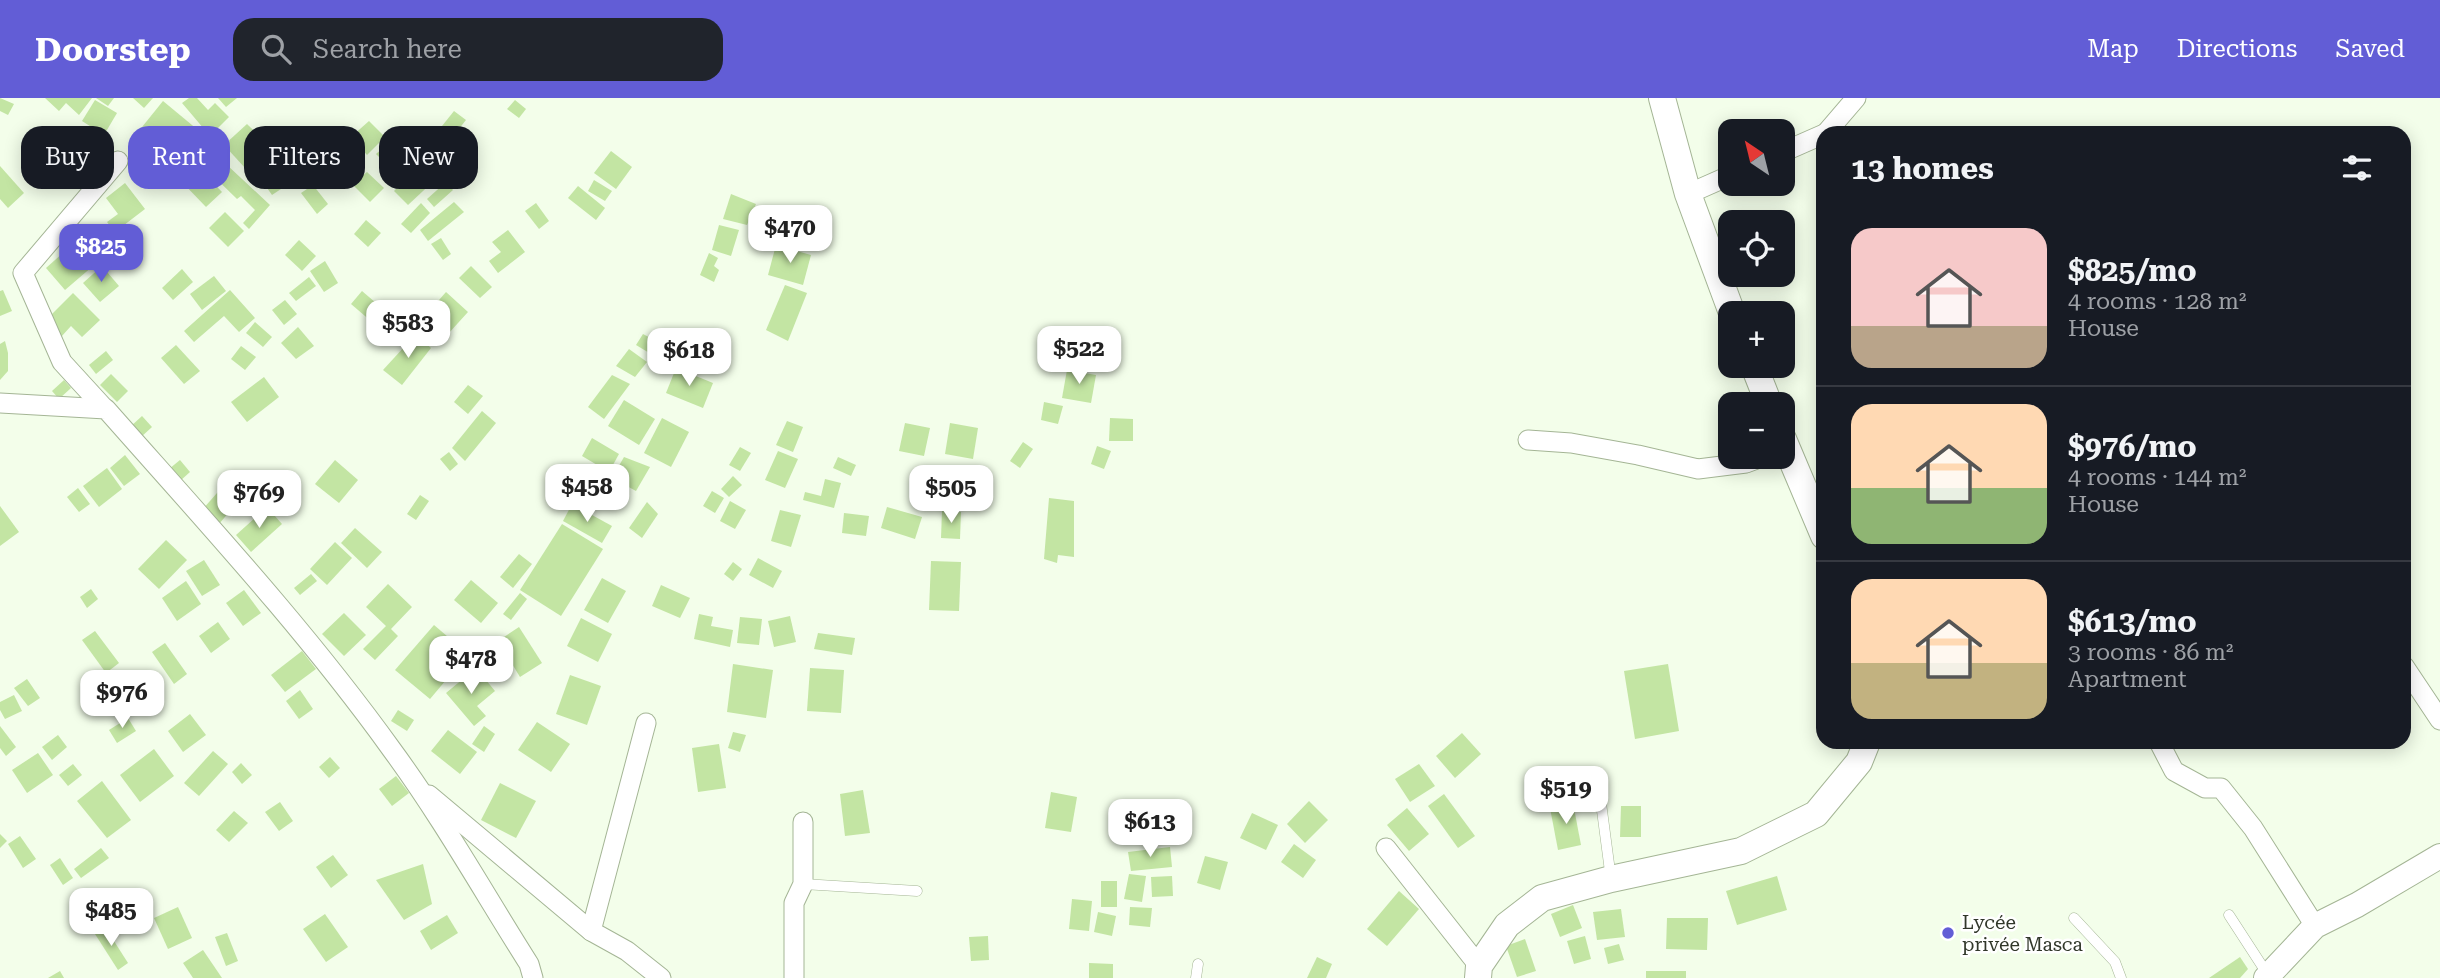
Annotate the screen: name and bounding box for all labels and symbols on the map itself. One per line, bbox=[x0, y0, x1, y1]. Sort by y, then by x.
north arrow bbox=[1718, 119, 1796, 196]
pin: $470 bbox=[749, 206, 831, 265]
pin: $825 bbox=[60, 225, 142, 284]
pin: $583 bbox=[367, 300, 449, 360]
pin: $522 bbox=[1038, 327, 1120, 386]
pin: $618 bbox=[648, 328, 730, 388]
pin: $458 bbox=[546, 464, 628, 524]
pin: $505 bbox=[910, 466, 992, 525]
pin: $769 bbox=[218, 470, 300, 530]
pin: $478 bbox=[430, 636, 512, 696]
pin: $976 bbox=[81, 670, 163, 730]
pin: $519 bbox=[1525, 766, 1607, 826]
pin: $613 bbox=[1109, 800, 1191, 859]
pin: $485 bbox=[70, 888, 152, 948]
place label: Lycée privée Masca bbox=[1962, 911, 2083, 956]
marker: Lycée privée Masca bbox=[1940, 925, 1956, 941]

